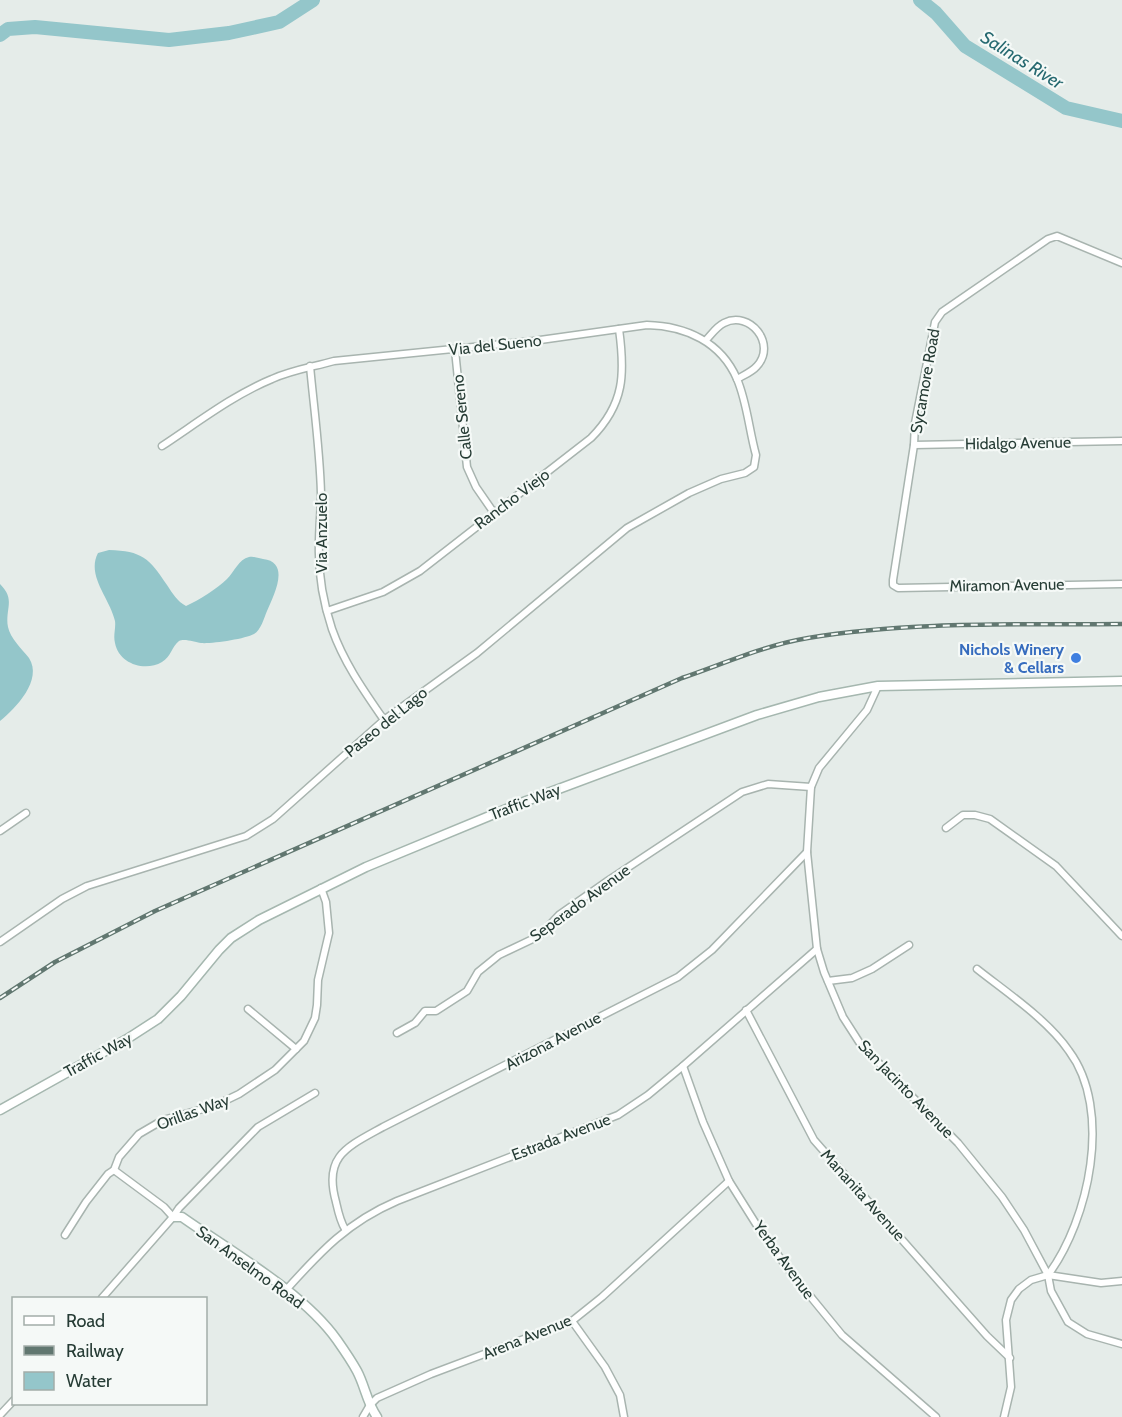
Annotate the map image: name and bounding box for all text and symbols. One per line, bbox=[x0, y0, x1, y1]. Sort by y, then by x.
water label: Salinas River bbox=[977, 26, 1068, 95]
street label: Sycamore Road bbox=[906, 327, 944, 435]
street label: Via del Sueno bbox=[448, 331, 543, 359]
street label: Calle Sereno bbox=[448, 373, 476, 460]
street label: Hidalgo Avenue bbox=[965, 433, 1071, 453]
street label: Rancho Viejo bbox=[471, 465, 553, 533]
street label: Via Anzuelo bbox=[312, 493, 331, 573]
street label: Miramon Avenue bbox=[949, 574, 1065, 596]
place label: Nichols Winery & Cellars bbox=[959, 640, 1064, 677]
marker: Nichols Winery & Cellars bbox=[1069, 651, 1083, 665]
street label: Paseo del Lago bbox=[341, 683, 431, 761]
street label: Traffic Way bbox=[487, 780, 563, 824]
street label: Seperado Avenue bbox=[526, 860, 634, 946]
street label: Arizona Avenue bbox=[502, 1008, 604, 1074]
street label: Traffic Way bbox=[61, 1029, 135, 1081]
street label: San Jacinto Avenue bbox=[854, 1036, 958, 1142]
street label: Orillas Way bbox=[154, 1090, 232, 1134]
street label: Estrada Avenue bbox=[509, 1109, 613, 1165]
street label: Mananita Avenue bbox=[817, 1145, 909, 1245]
street label: Yerba Avenue bbox=[749, 1216, 819, 1303]
street label: San Anselmo Road bbox=[193, 1222, 307, 1312]
legend bbox=[12, 1297, 207, 1405]
text: Road bbox=[66, 1310, 105, 1332]
street label: Arena Avenue bbox=[480, 1311, 574, 1363]
text: Railway bbox=[66, 1340, 124, 1362]
text: Water bbox=[66, 1370, 112, 1392]

